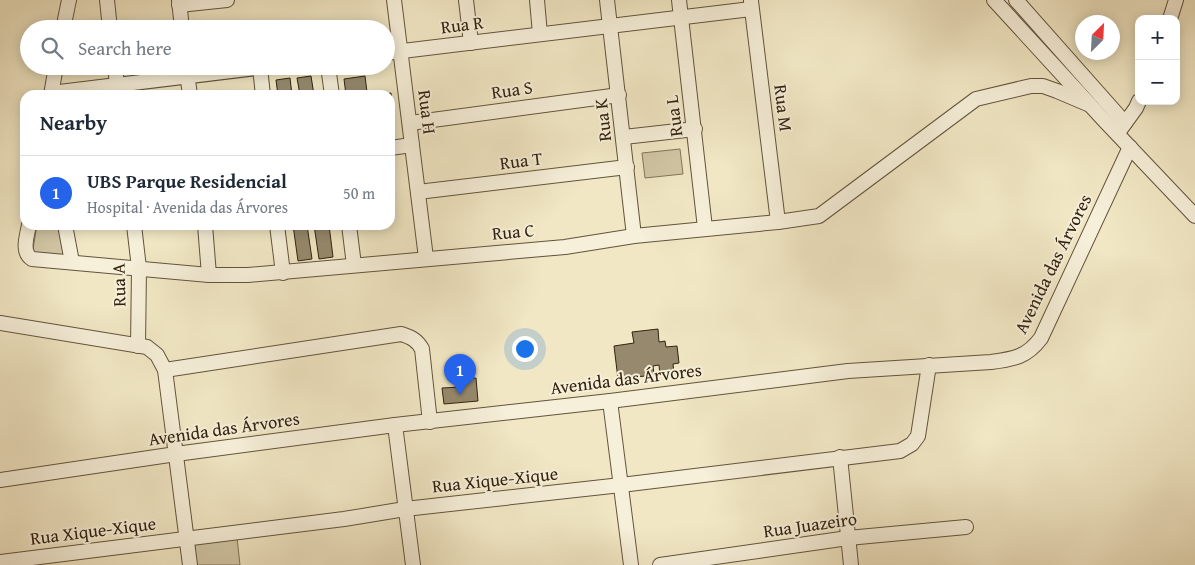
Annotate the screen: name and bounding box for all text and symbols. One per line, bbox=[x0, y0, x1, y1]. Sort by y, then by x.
street label: Rua R bbox=[439, 8, 486, 41]
north arrow bbox=[1075, 15, 1120, 60]
map controls bbox=[1135, 15, 1180, 105]
button: + bbox=[1135, 15, 1180, 60]
search box bbox=[20, 20, 395, 75]
icon: search bbox=[38, 34, 66, 62]
text: Search here bbox=[78, 34, 172, 62]
button: − bbox=[1135, 60, 1180, 105]
street label: Rua S bbox=[490, 73, 534, 106]
street label: Rua M bbox=[767, 83, 800, 133]
street label: Rua H bbox=[411, 88, 444, 136]
street label: Rua L bbox=[658, 94, 689, 138]
street label: Rua K bbox=[587, 97, 618, 143]
text: Nearby bbox=[40, 107, 107, 138]
street label: Rua T bbox=[498, 145, 544, 177]
text: UBS Parque Residencial bbox=[87, 167, 287, 195]
text: 1 bbox=[52, 181, 60, 205]
text: 50 m bbox=[343, 181, 375, 205]
street label: Avenida das Árvores bbox=[1007, 189, 1098, 338]
text: Hospital · Avenida das Árvores bbox=[87, 195, 288, 219]
street label: Rua C bbox=[491, 216, 535, 247]
street label: Rua A bbox=[105, 263, 132, 307]
your location bbox=[512, 336, 538, 362]
pin: 1 bbox=[444, 354, 476, 395]
street label: Avenida das Árvores bbox=[549, 356, 703, 401]
street label: Avenida das Árvores bbox=[147, 405, 301, 452]
street label: Rua Xique-Xique bbox=[431, 459, 559, 500]
street label: Rua Juazeiro bbox=[761, 505, 858, 544]
street label: Rua Xique-Xique bbox=[29, 509, 157, 552]

